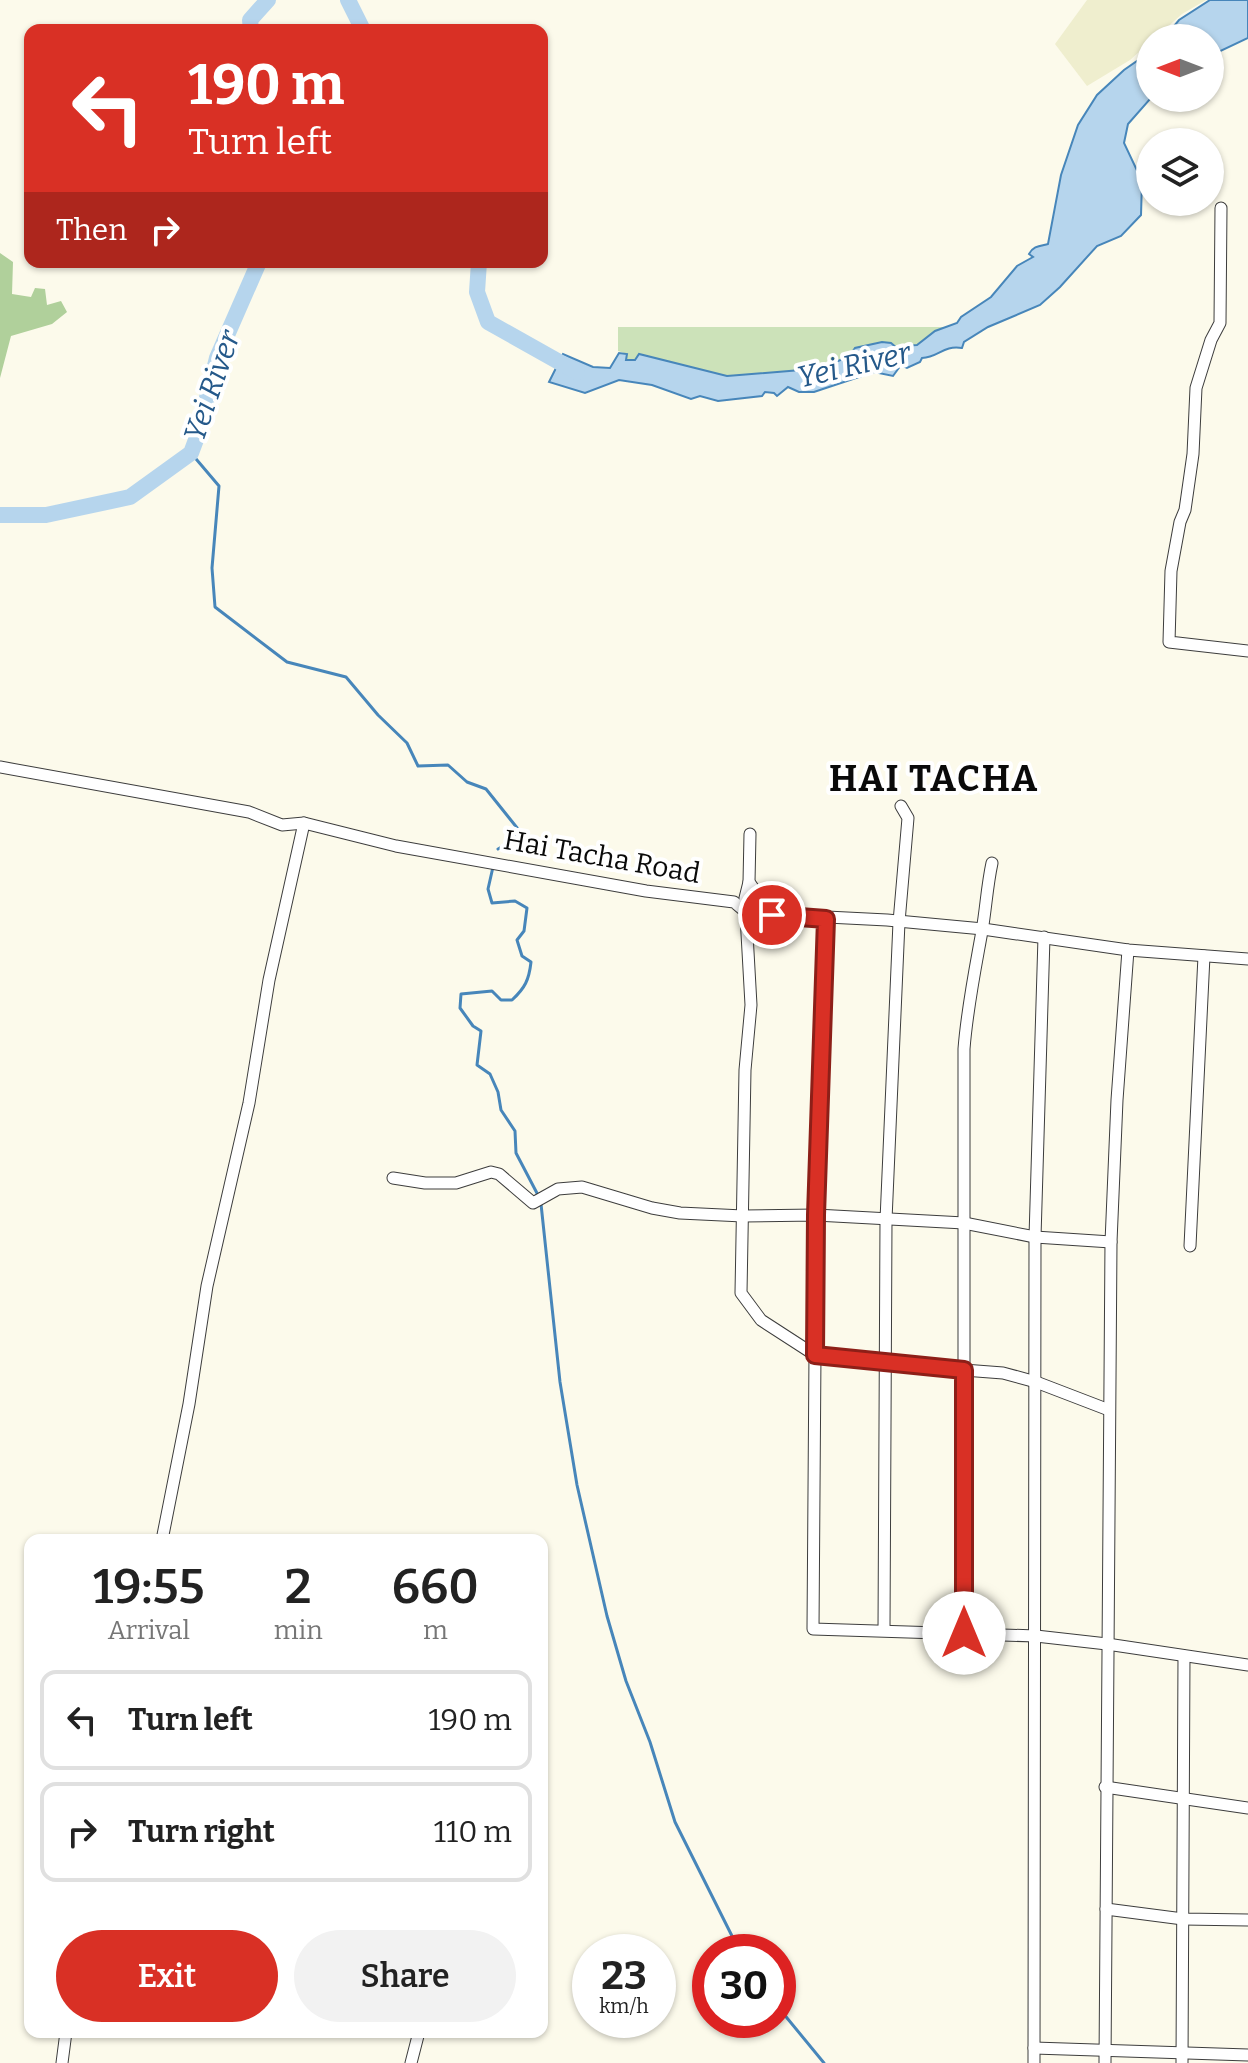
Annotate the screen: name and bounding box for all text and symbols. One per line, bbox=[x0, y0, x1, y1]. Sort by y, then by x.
north arrow bbox=[1136, 24, 1224, 112]
map controls bbox=[1136, 24, 1224, 216]
text: 190 m bbox=[188, 52, 344, 119]
icon: left bbox=[56, 56, 160, 160]
text: Turn left bbox=[188, 120, 332, 164]
button: layers bbox=[1136, 128, 1224, 216]
icon: right bbox=[143, 208, 187, 252]
text: Then bbox=[56, 212, 127, 248]
water label: Yei River bbox=[176, 324, 248, 446]
water label: Yei River bbox=[794, 334, 916, 395]
district label: HAI TACHA bbox=[829, 757, 1039, 801]
street label: Hai Tacha Road bbox=[501, 823, 703, 890]
pin bbox=[738, 881, 806, 949]
icon: arrive bbox=[750, 893, 794, 937]
text: 19:55 bbox=[93, 1558, 205, 1616]
text: 2 bbox=[285, 1558, 312, 1616]
text: 660 bbox=[392, 1558, 479, 1616]
position arrow bbox=[922, 1591, 1006, 1675]
text: Arrival bbox=[108, 1615, 190, 1646]
text: min bbox=[274, 1615, 323, 1646]
text: m bbox=[423, 1615, 448, 1646]
icon: left bbox=[60, 1698, 104, 1742]
text: Turn left bbox=[128, 1702, 253, 1738]
text: 190 m bbox=[428, 1702, 512, 1738]
icon: right bbox=[60, 1810, 104, 1854]
text: Turn right bbox=[128, 1814, 275, 1850]
text: 110 m bbox=[434, 1814, 512, 1850]
button: Exit bbox=[56, 1930, 278, 2022]
button: Share bbox=[294, 1930, 516, 2022]
speed limit sign: 30 bbox=[692, 1934, 796, 2038]
text: 23 bbox=[601, 1952, 647, 2000]
text: km/h bbox=[599, 1994, 649, 2018]

